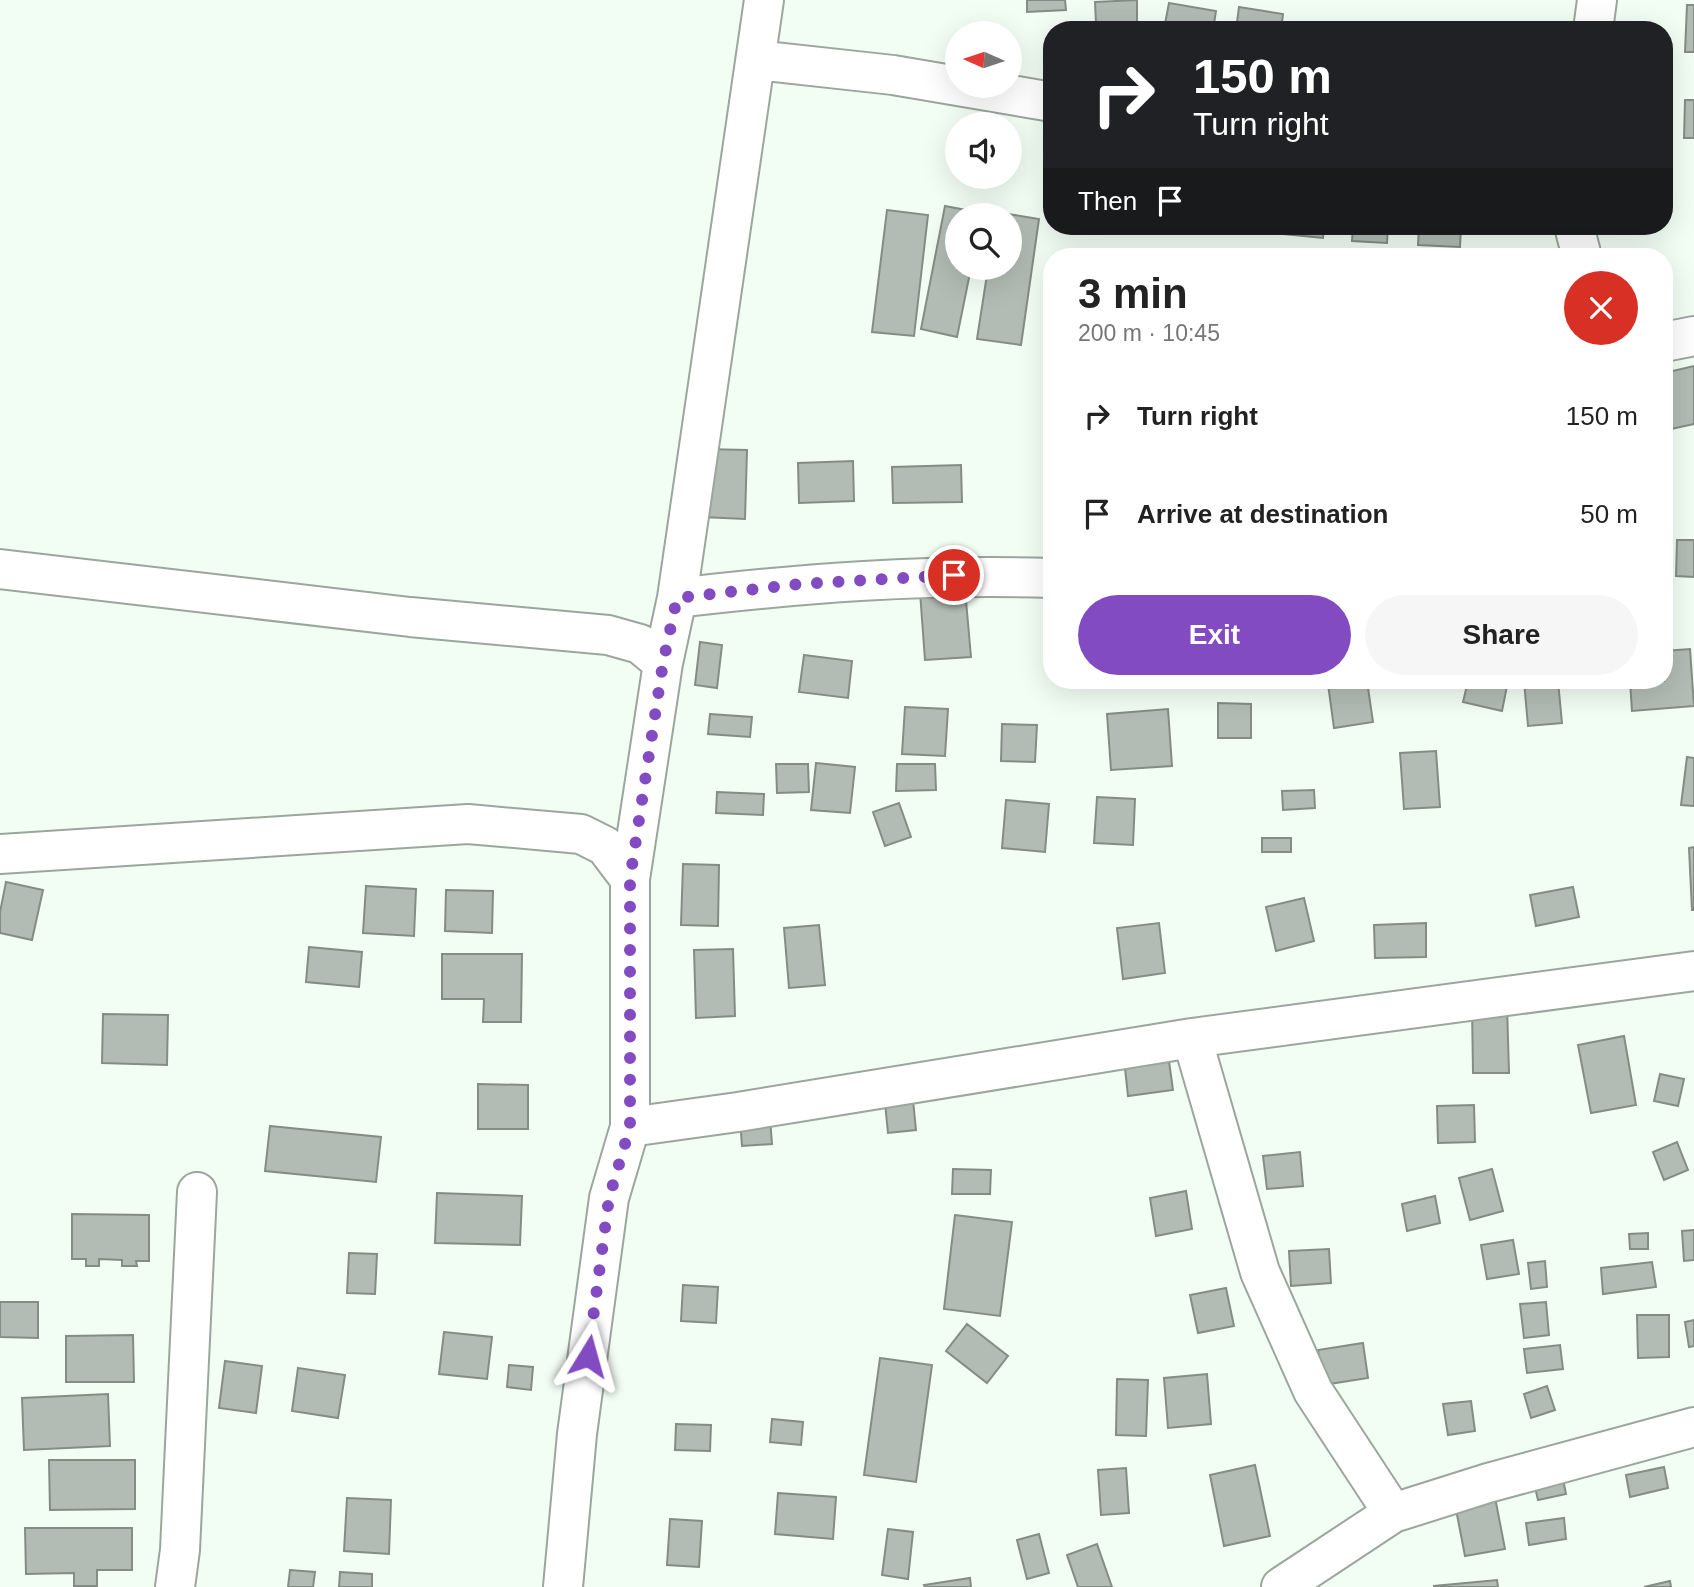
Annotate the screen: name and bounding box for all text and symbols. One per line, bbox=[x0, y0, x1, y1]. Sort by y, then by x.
north arrow bbox=[945, 21, 1022, 98]
map controls bbox=[945, 21, 1022, 280]
icon: right bbox=[1078, 49, 1169, 140]
text: 150 m bbox=[1193, 49, 1332, 103]
text: Turn right bbox=[1193, 106, 1329, 142]
button: sound bbox=[945, 112, 1022, 189]
icon: arrive bbox=[1151, 182, 1189, 220]
text: Then bbox=[1078, 186, 1137, 216]
button: search bbox=[945, 203, 1022, 280]
text: 3 min bbox=[1078, 270, 1188, 317]
button: close bbox=[1564, 271, 1638, 345]
text: 200 m · 10:45 bbox=[1078, 320, 1220, 346]
icon: right bbox=[1078, 397, 1116, 435]
text: Turn right bbox=[1137, 401, 1258, 431]
text: 150 m bbox=[1566, 401, 1638, 431]
icon: arrive bbox=[1078, 495, 1116, 533]
text: Arrive at destination bbox=[1137, 499, 1388, 529]
text: 50 m bbox=[1580, 499, 1638, 529]
pin bbox=[924, 545, 984, 605]
icon: arrive bbox=[935, 556, 973, 594]
button: Exit bbox=[1078, 595, 1351, 675]
button: Share bbox=[1365, 595, 1638, 675]
position arrow bbox=[551, 1319, 625, 1393]

